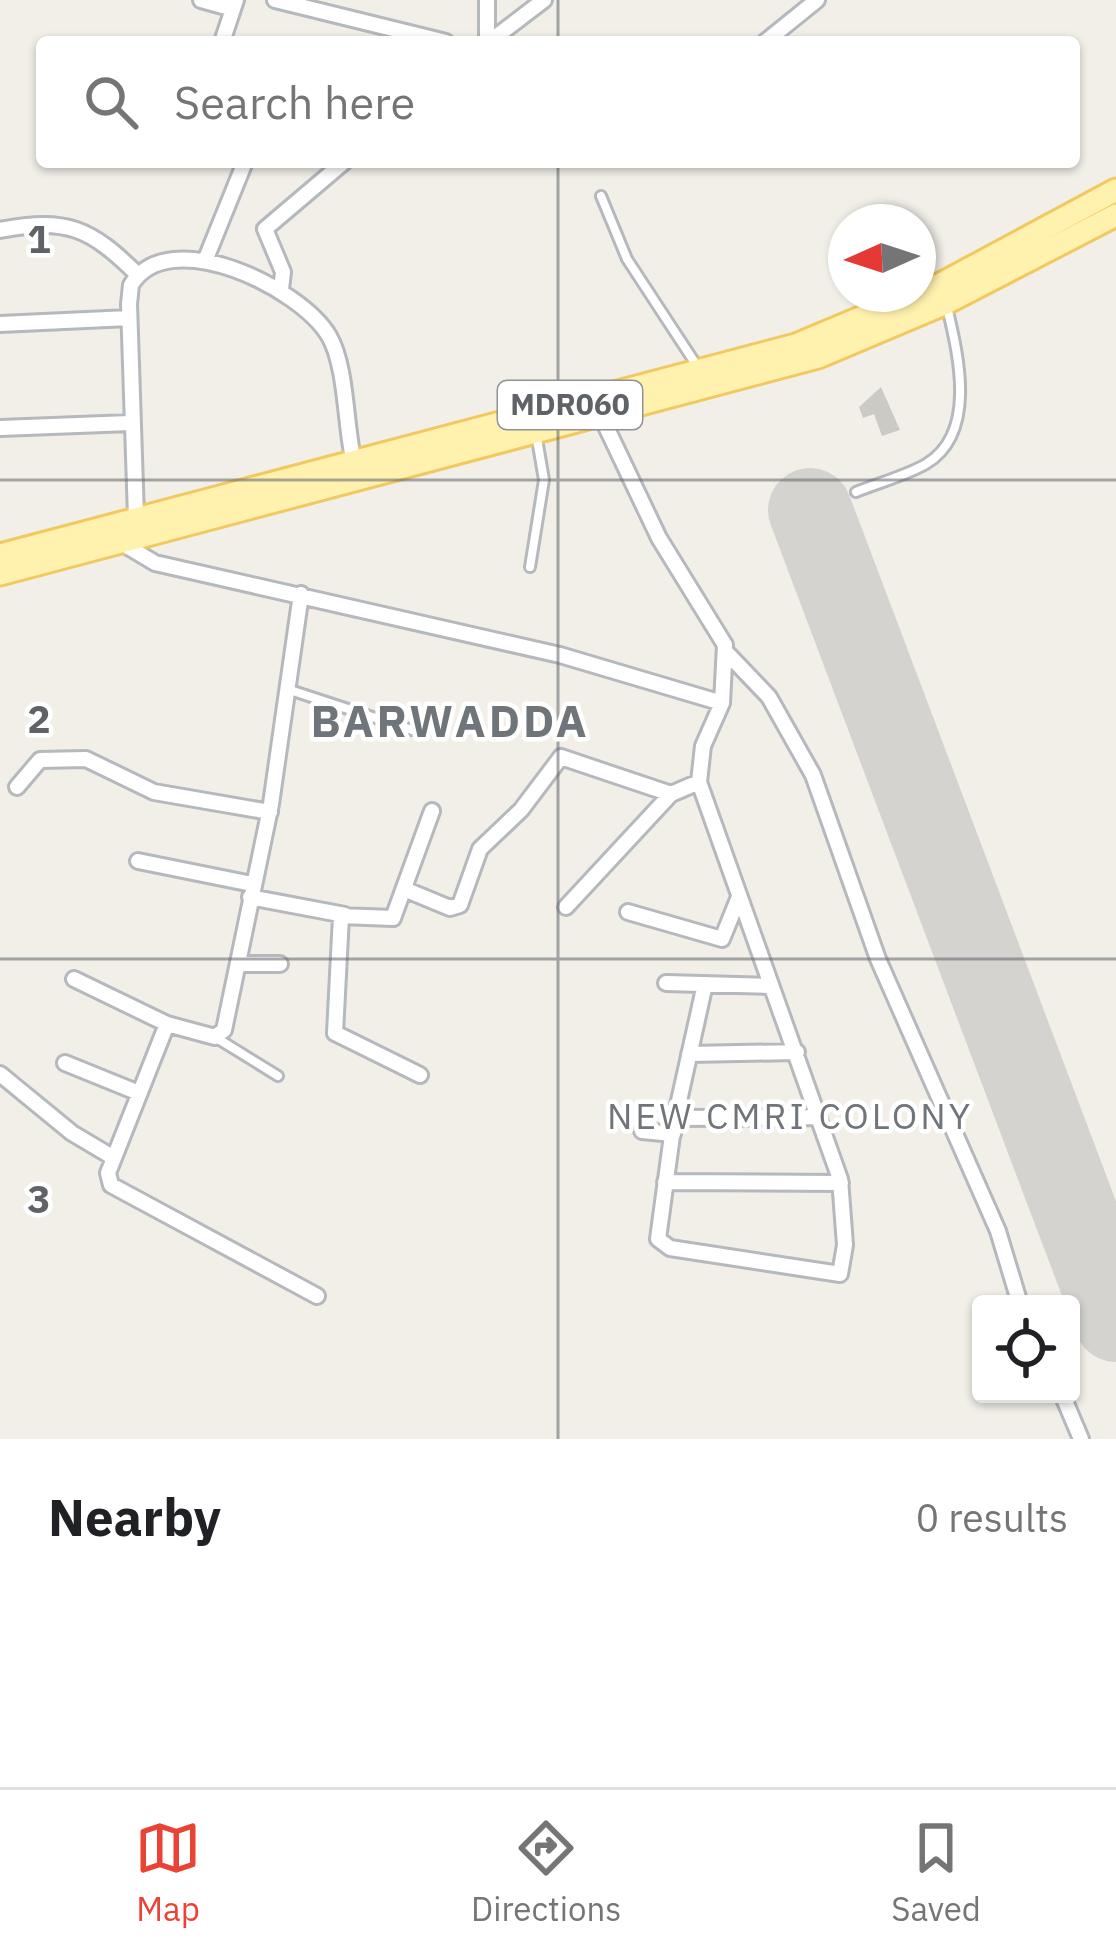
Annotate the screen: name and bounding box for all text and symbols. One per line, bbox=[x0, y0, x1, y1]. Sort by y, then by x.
search box bbox=[36, 36, 1080, 168]
icon: search bbox=[78, 69, 144, 135]
text: Search here bbox=[174, 73, 415, 131]
north arrow bbox=[828, 204, 936, 312]
text: 1 bbox=[27, 213, 51, 264]
road number: MDR060 bbox=[498, 381, 642, 429]
district label: BARWADDA bbox=[310, 691, 590, 749]
text: 2 bbox=[27, 693, 51, 744]
district label: NEW CMRI COLONY bbox=[607, 1092, 973, 1139]
text: 3 bbox=[27, 1173, 51, 1224]
map controls bbox=[972, 1295, 1080, 1403]
button: locate bbox=[972, 1295, 1080, 1403]
text: Nearby bbox=[48, 1484, 221, 1550]
text: 0 results bbox=[916, 1492, 1068, 1543]
tab: Map bbox=[135, 1815, 201, 1930]
tab: Directions bbox=[471, 1815, 621, 1930]
tab: Saved bbox=[891, 1815, 981, 1930]

